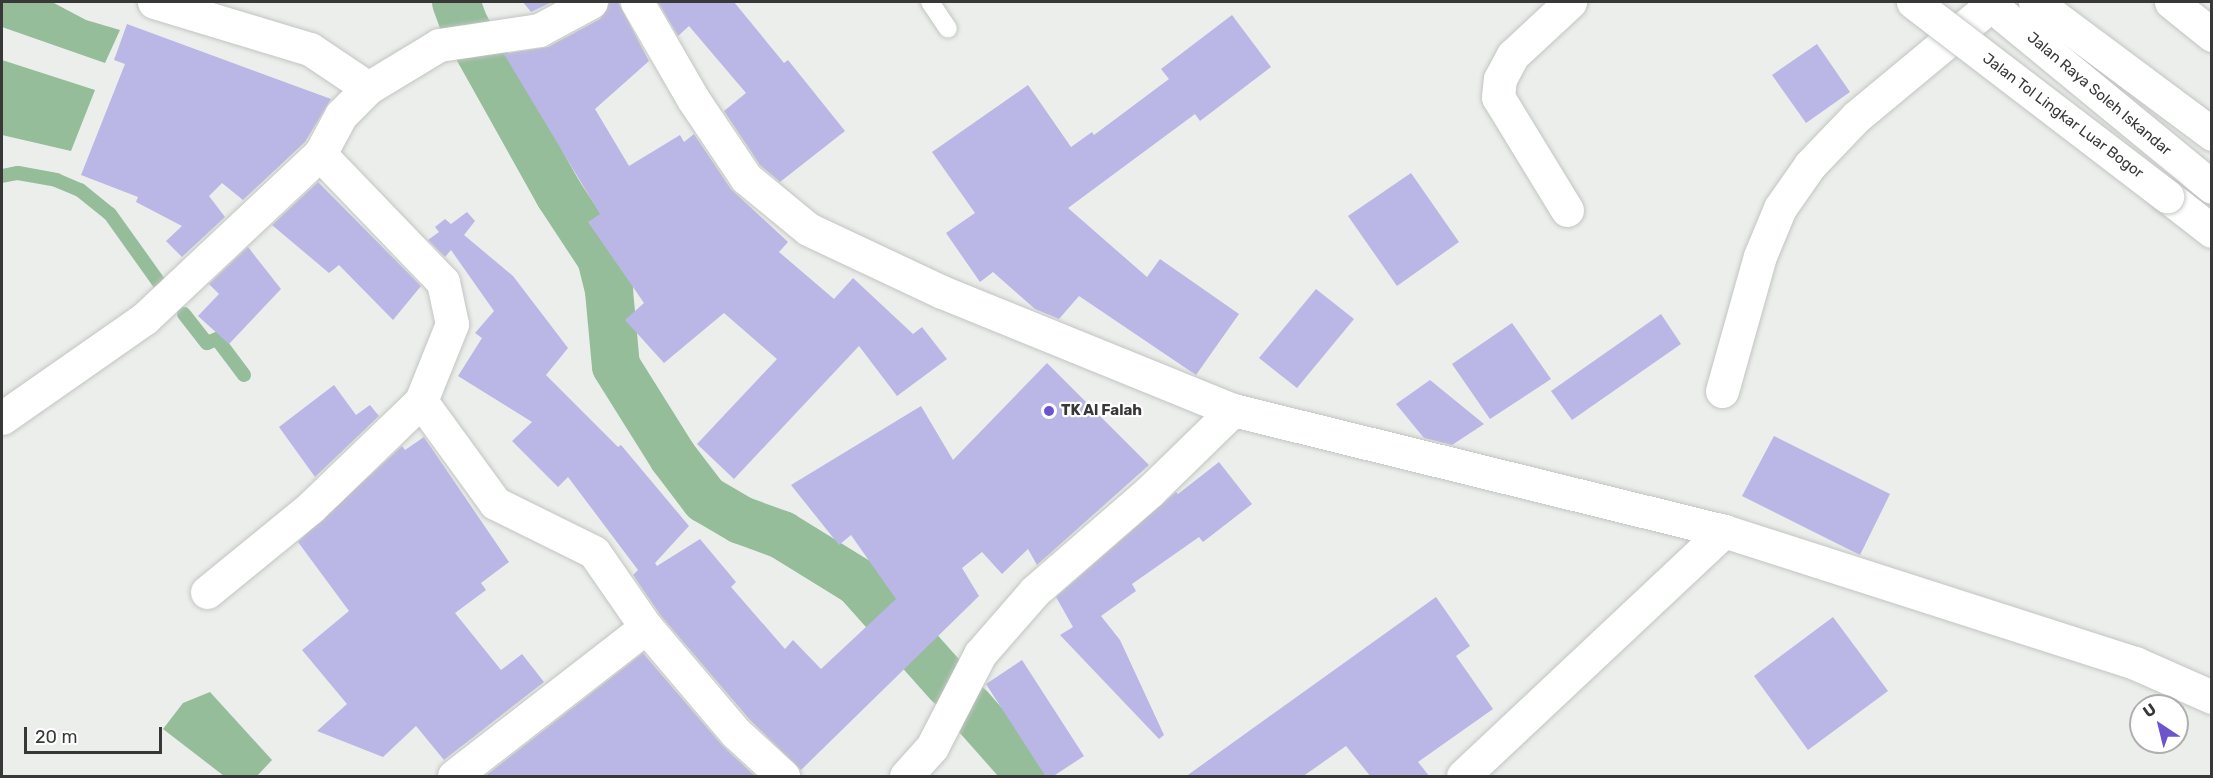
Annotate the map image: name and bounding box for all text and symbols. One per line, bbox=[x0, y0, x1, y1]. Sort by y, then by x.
street label: Jalan Raya Soleh Iskandar bbox=[2023, 28, 2175, 160]
street label: Jalan Tol Lingkar Luar Bogor bbox=[1979, 49, 2147, 183]
place label: TK Al Falah bbox=[1061, 402, 1143, 420]
marker: TK Al Falah bbox=[1042, 404, 1056, 418]
north arrow bbox=[2129, 694, 2189, 754]
text: U bbox=[2139, 699, 2160, 722]
scale bar bbox=[27, 715, 165, 753]
text: 20 m bbox=[35, 726, 77, 748]

